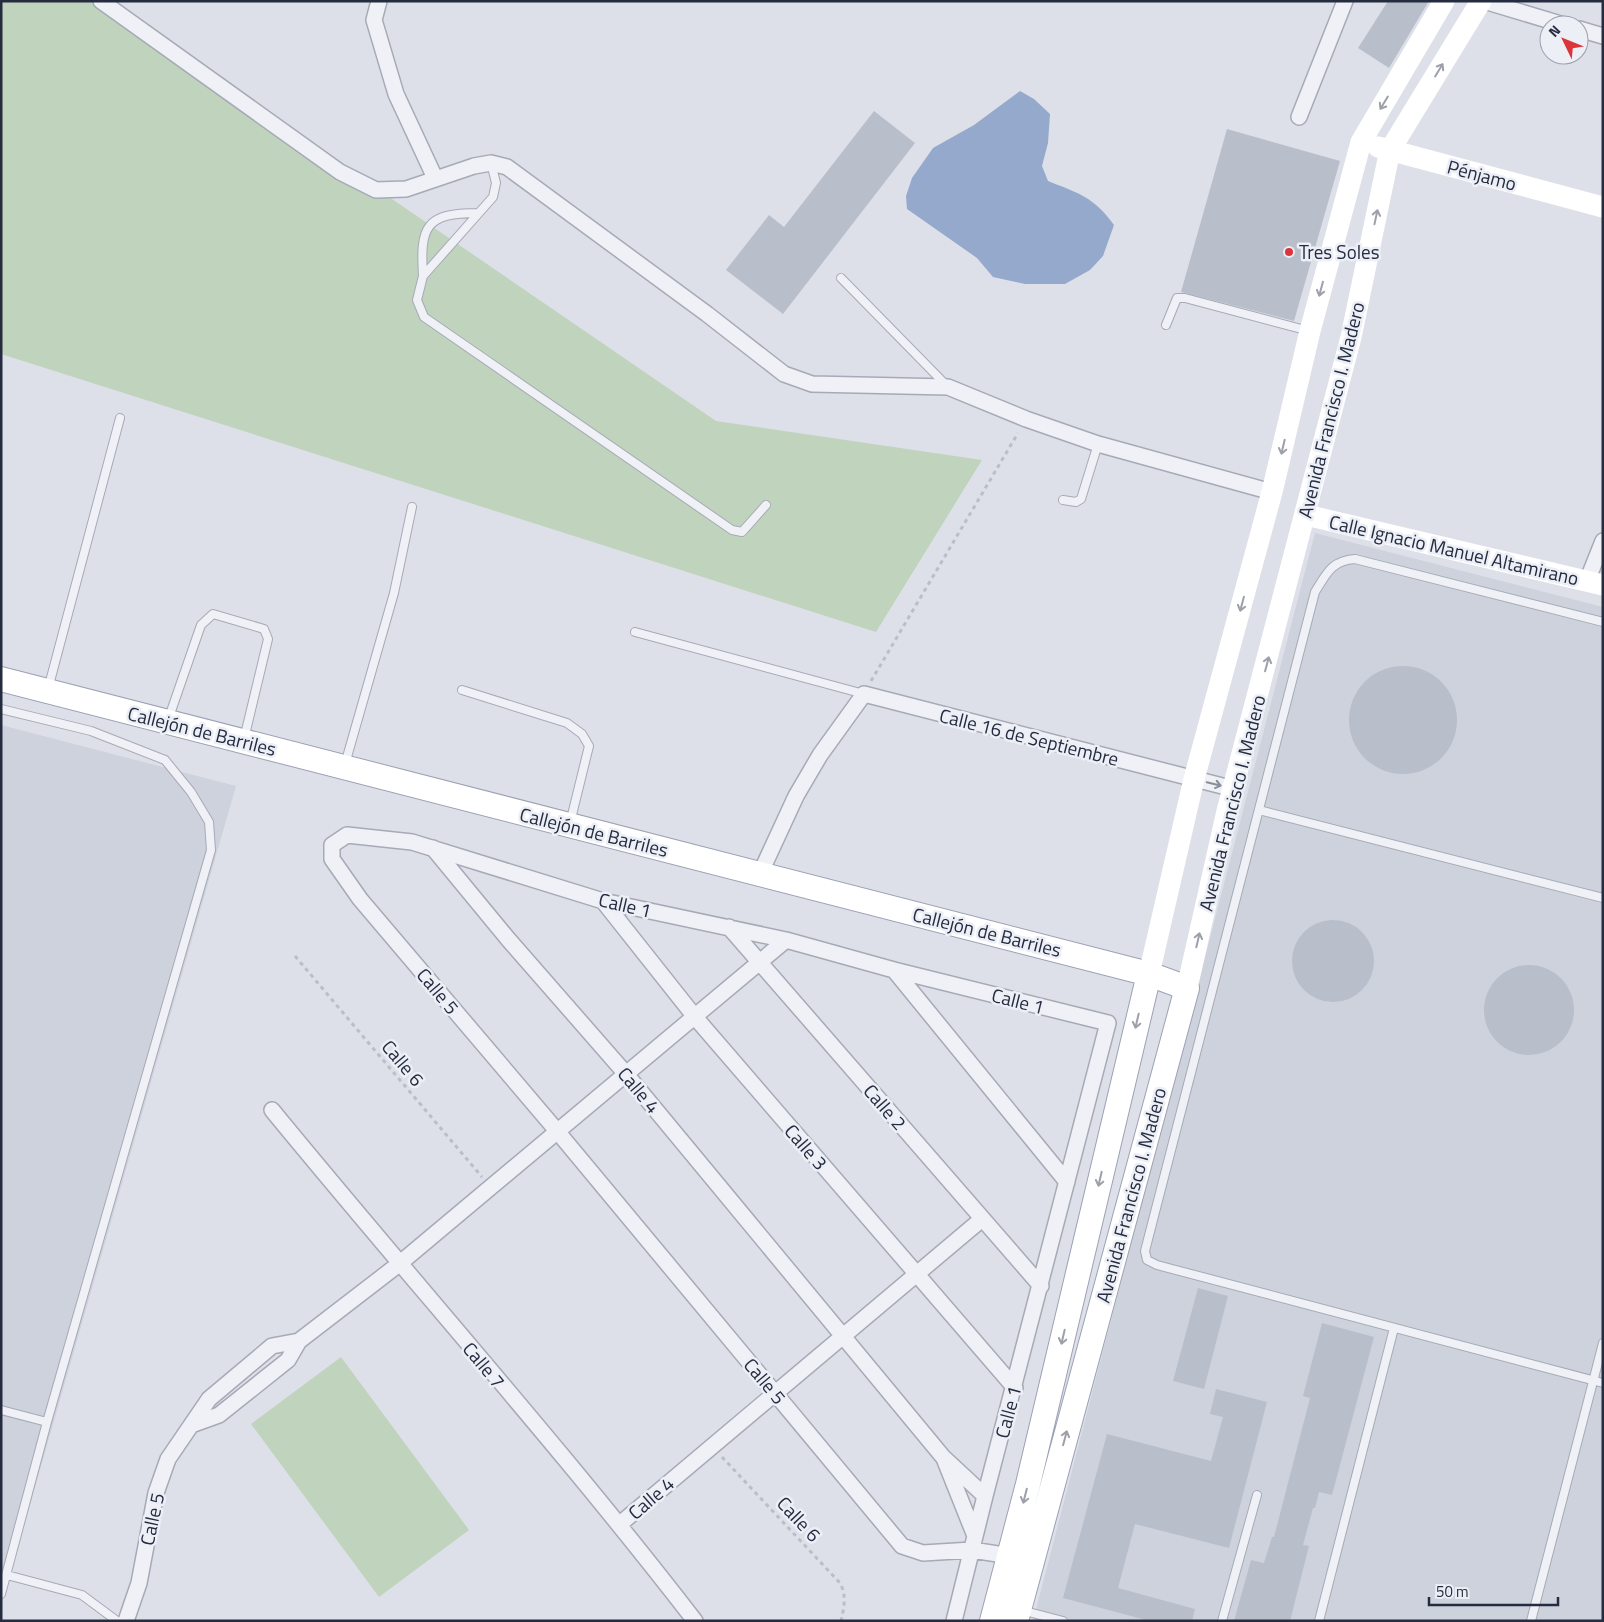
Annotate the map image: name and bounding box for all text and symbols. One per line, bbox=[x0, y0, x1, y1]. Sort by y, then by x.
north arrow bbox=[1539, 15, 1589, 65]
text: N bbox=[1543, 20, 1565, 42]
one-way arrow bbox=[1435, 63, 1445, 77]
one-way arrow bbox=[1378, 96, 1388, 110]
street label: Pénjamo bbox=[1444, 151, 1520, 198]
one-way arrow bbox=[1372, 210, 1381, 226]
place label: Tres Soles bbox=[1299, 237, 1380, 266]
marker: Tres Soles bbox=[1283, 246, 1295, 258]
one-way arrow bbox=[1316, 281, 1326, 297]
street label: Avenida Francisco I. Madero bbox=[1290, 299, 1371, 521]
one-way arrow bbox=[1278, 439, 1287, 455]
street label: Calle Ignacio Manuel Altamirano bbox=[1326, 507, 1582, 592]
one-way arrow bbox=[1237, 596, 1246, 612]
one-way arrow bbox=[1263, 656, 1272, 672]
street label: Avenida Francisco I. Madero bbox=[1191, 692, 1272, 914]
street label: Callejón de Barriles bbox=[125, 698, 280, 763]
street label: Calle 16 de Septiembre bbox=[936, 700, 1122, 773]
one-way arrow bbox=[1206, 780, 1222, 789]
street label: Callejón de Barriles bbox=[517, 799, 672, 864]
street label: Calle 1 bbox=[596, 884, 654, 925]
street label: Callejón de Barriles bbox=[910, 899, 1065, 964]
one-way arrow bbox=[1194, 933, 1203, 949]
street label: Calle 5 bbox=[410, 961, 467, 1020]
street label: Calle 1 bbox=[989, 980, 1047, 1021]
one-way arrow bbox=[1132, 1013, 1141, 1029]
street label: Calle 6 bbox=[375, 1033, 432, 1092]
street label: Calle 4 bbox=[611, 1060, 668, 1119]
street label: Calle 2 bbox=[857, 1077, 914, 1136]
street label: Avenida Francisco I. Madero bbox=[1088, 1084, 1173, 1306]
street label: Calle 3 bbox=[778, 1117, 835, 1176]
one-way arrow bbox=[1095, 1171, 1104, 1187]
one-way arrow bbox=[1058, 1329, 1067, 1345]
street label: Calle 7 bbox=[456, 1335, 513, 1394]
street label: Calle 5 bbox=[737, 1351, 794, 1410]
street label: Calle 1 bbox=[987, 1382, 1028, 1441]
one-way arrow bbox=[1060, 1431, 1070, 1447]
street label: Calle 4 bbox=[621, 1469, 680, 1526]
one-way arrow bbox=[1020, 1487, 1029, 1503]
street label: Calle 6 bbox=[771, 1489, 828, 1548]
street label: Calle 5 bbox=[132, 1490, 171, 1548]
scale bar bbox=[1429, 1574, 1558, 1606]
text: 50 m bbox=[1436, 1580, 1469, 1603]

